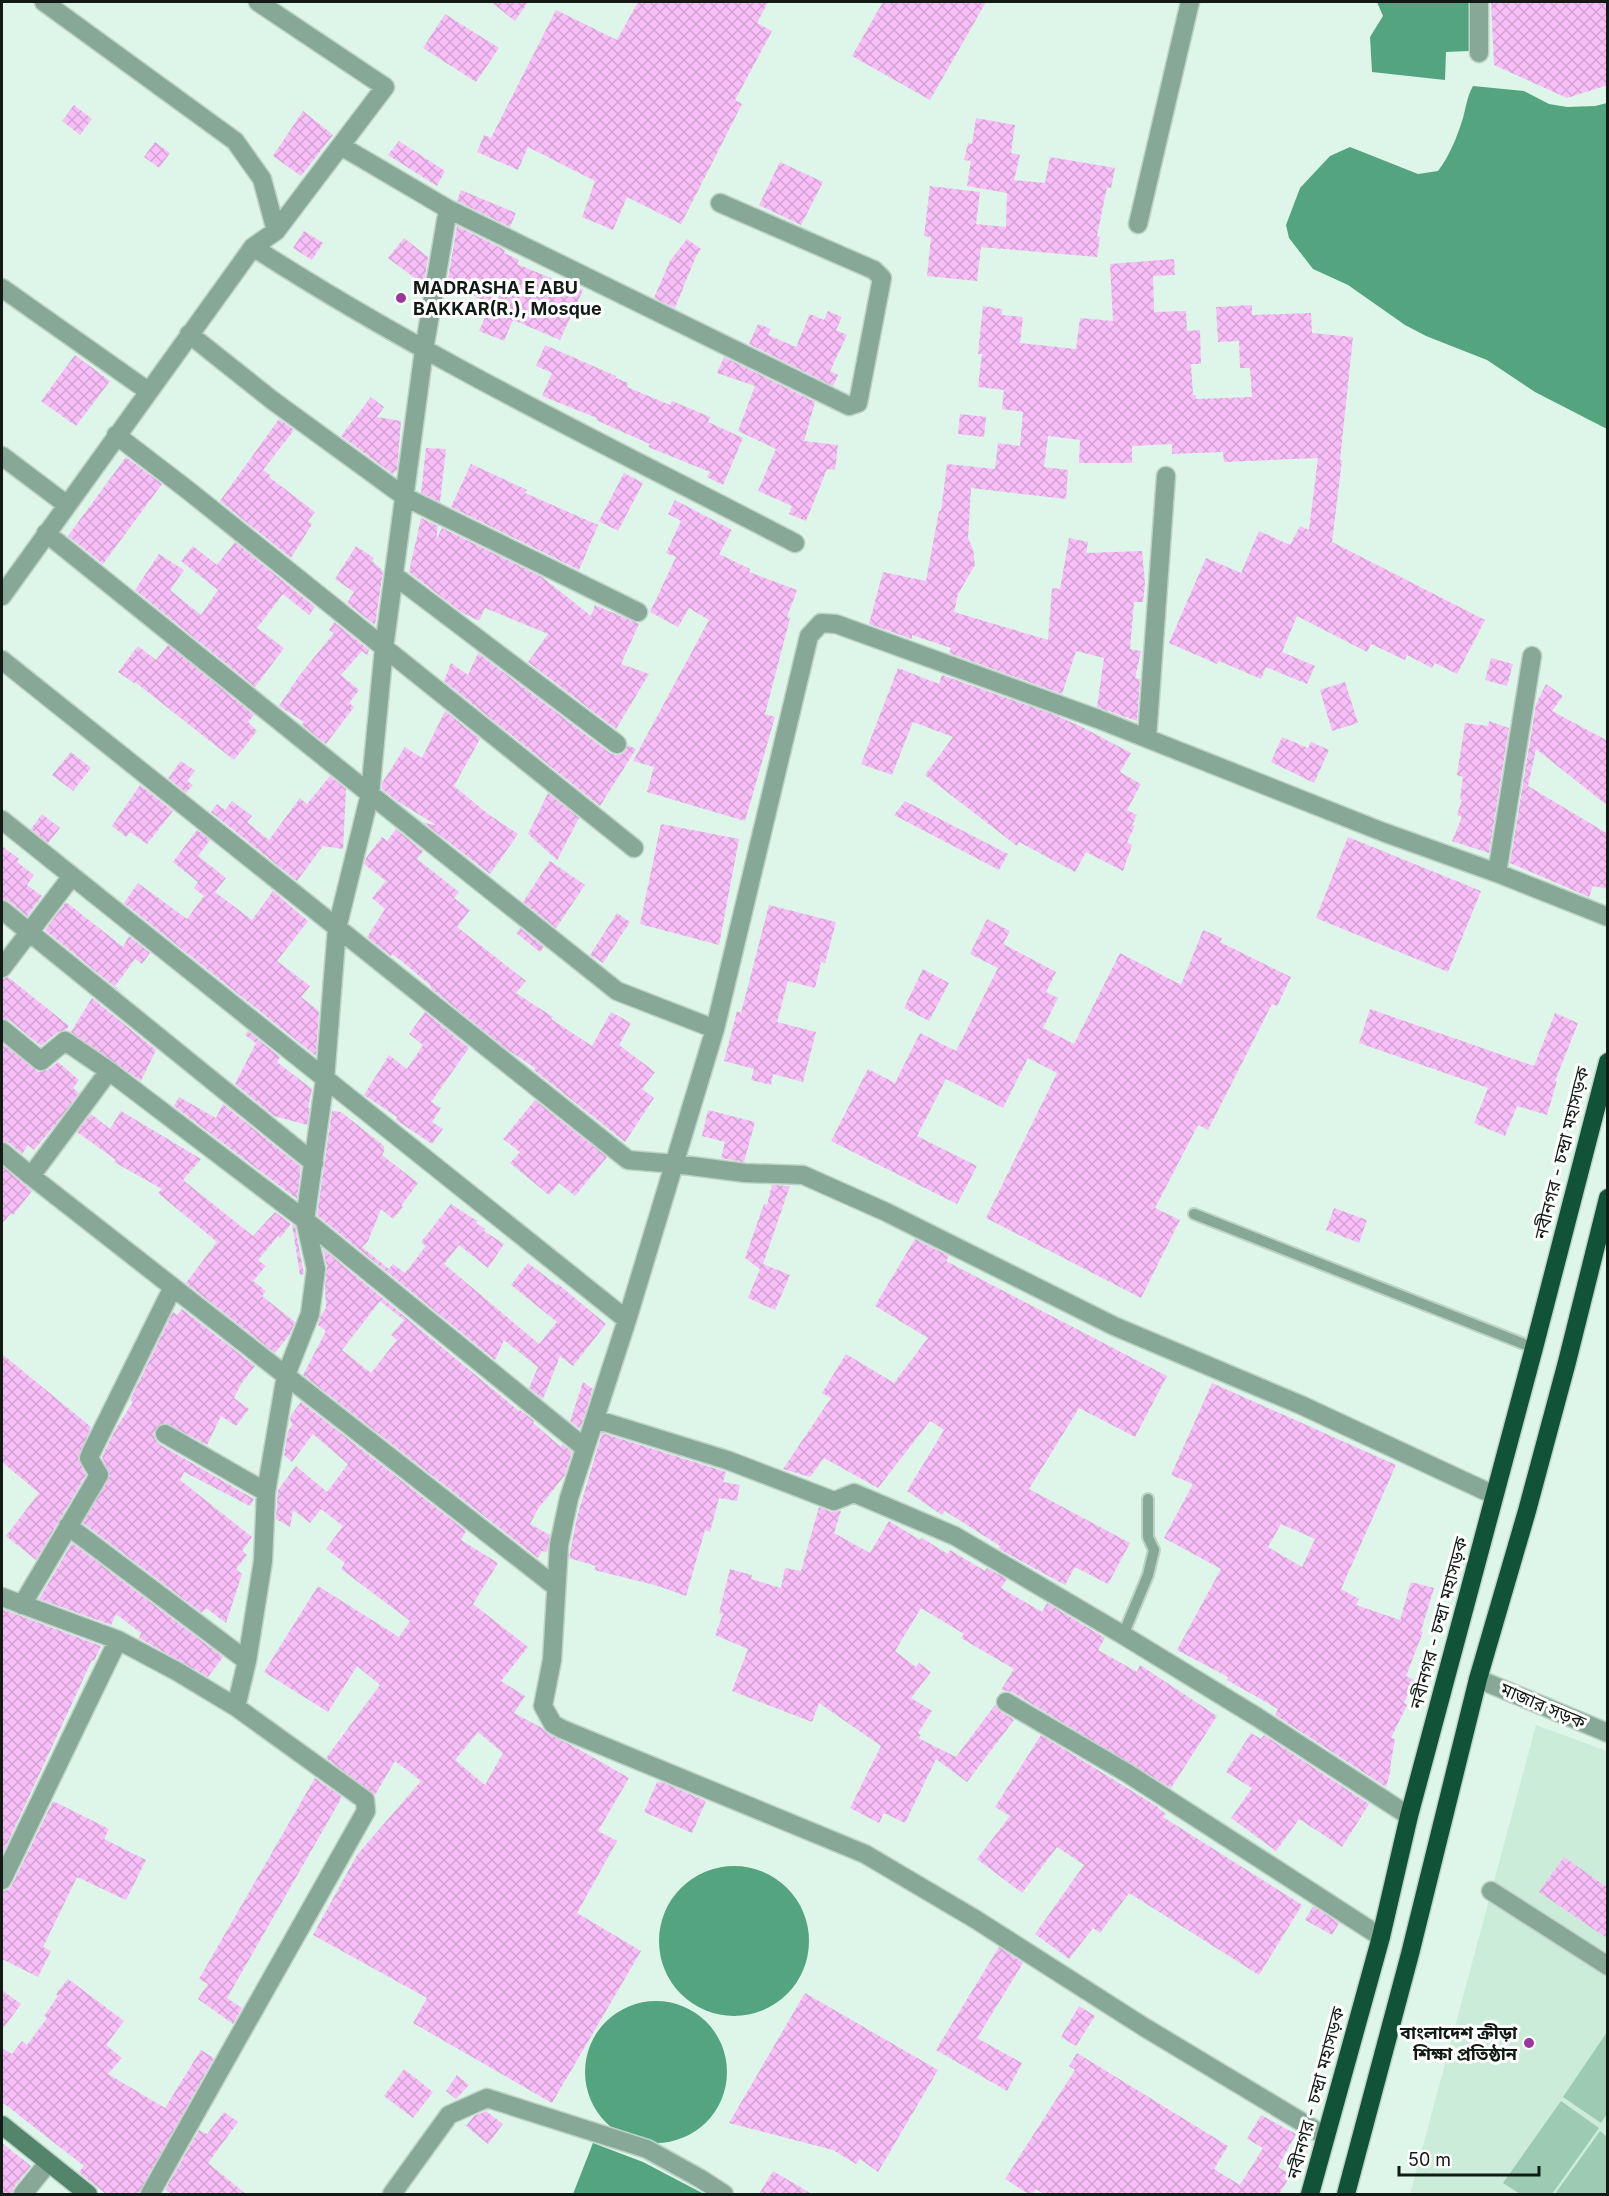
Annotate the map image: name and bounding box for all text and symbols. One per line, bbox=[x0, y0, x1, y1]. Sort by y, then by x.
place label: MADRASHA E ABU BAKKAR(R.), Mosque bbox=[413, 277, 602, 319]
marker: MADRASHA E ABU BAKKAR(R.), Mosque bbox=[394, 291, 408, 305]
street label: নবীনগর - চন্দ্রা মহাসড়ক bbox=[1530, 1064, 1593, 1242]
street label: নবীনগর - চন্দ্রা মহাসড়ক bbox=[1405, 1534, 1472, 1712]
street label: মাজার সড়ক bbox=[1497, 1678, 1589, 1733]
street label: নবীনগর - চন্দ্রা মহাসড়ক bbox=[1282, 2004, 1349, 2182]
place label: বাংলাদেশ ক্রীড়া শিক্ষা প্রতিষ্ঠান bbox=[1399, 2022, 1518, 2064]
marker: বাংলাদেশ ক্রীড়া শিক্ষা প্রতিষ্ঠান bbox=[1522, 2036, 1536, 2050]
scale bar bbox=[1399, 2139, 1538, 2177]
text: 50 m bbox=[1408, 2149, 1451, 2170]

